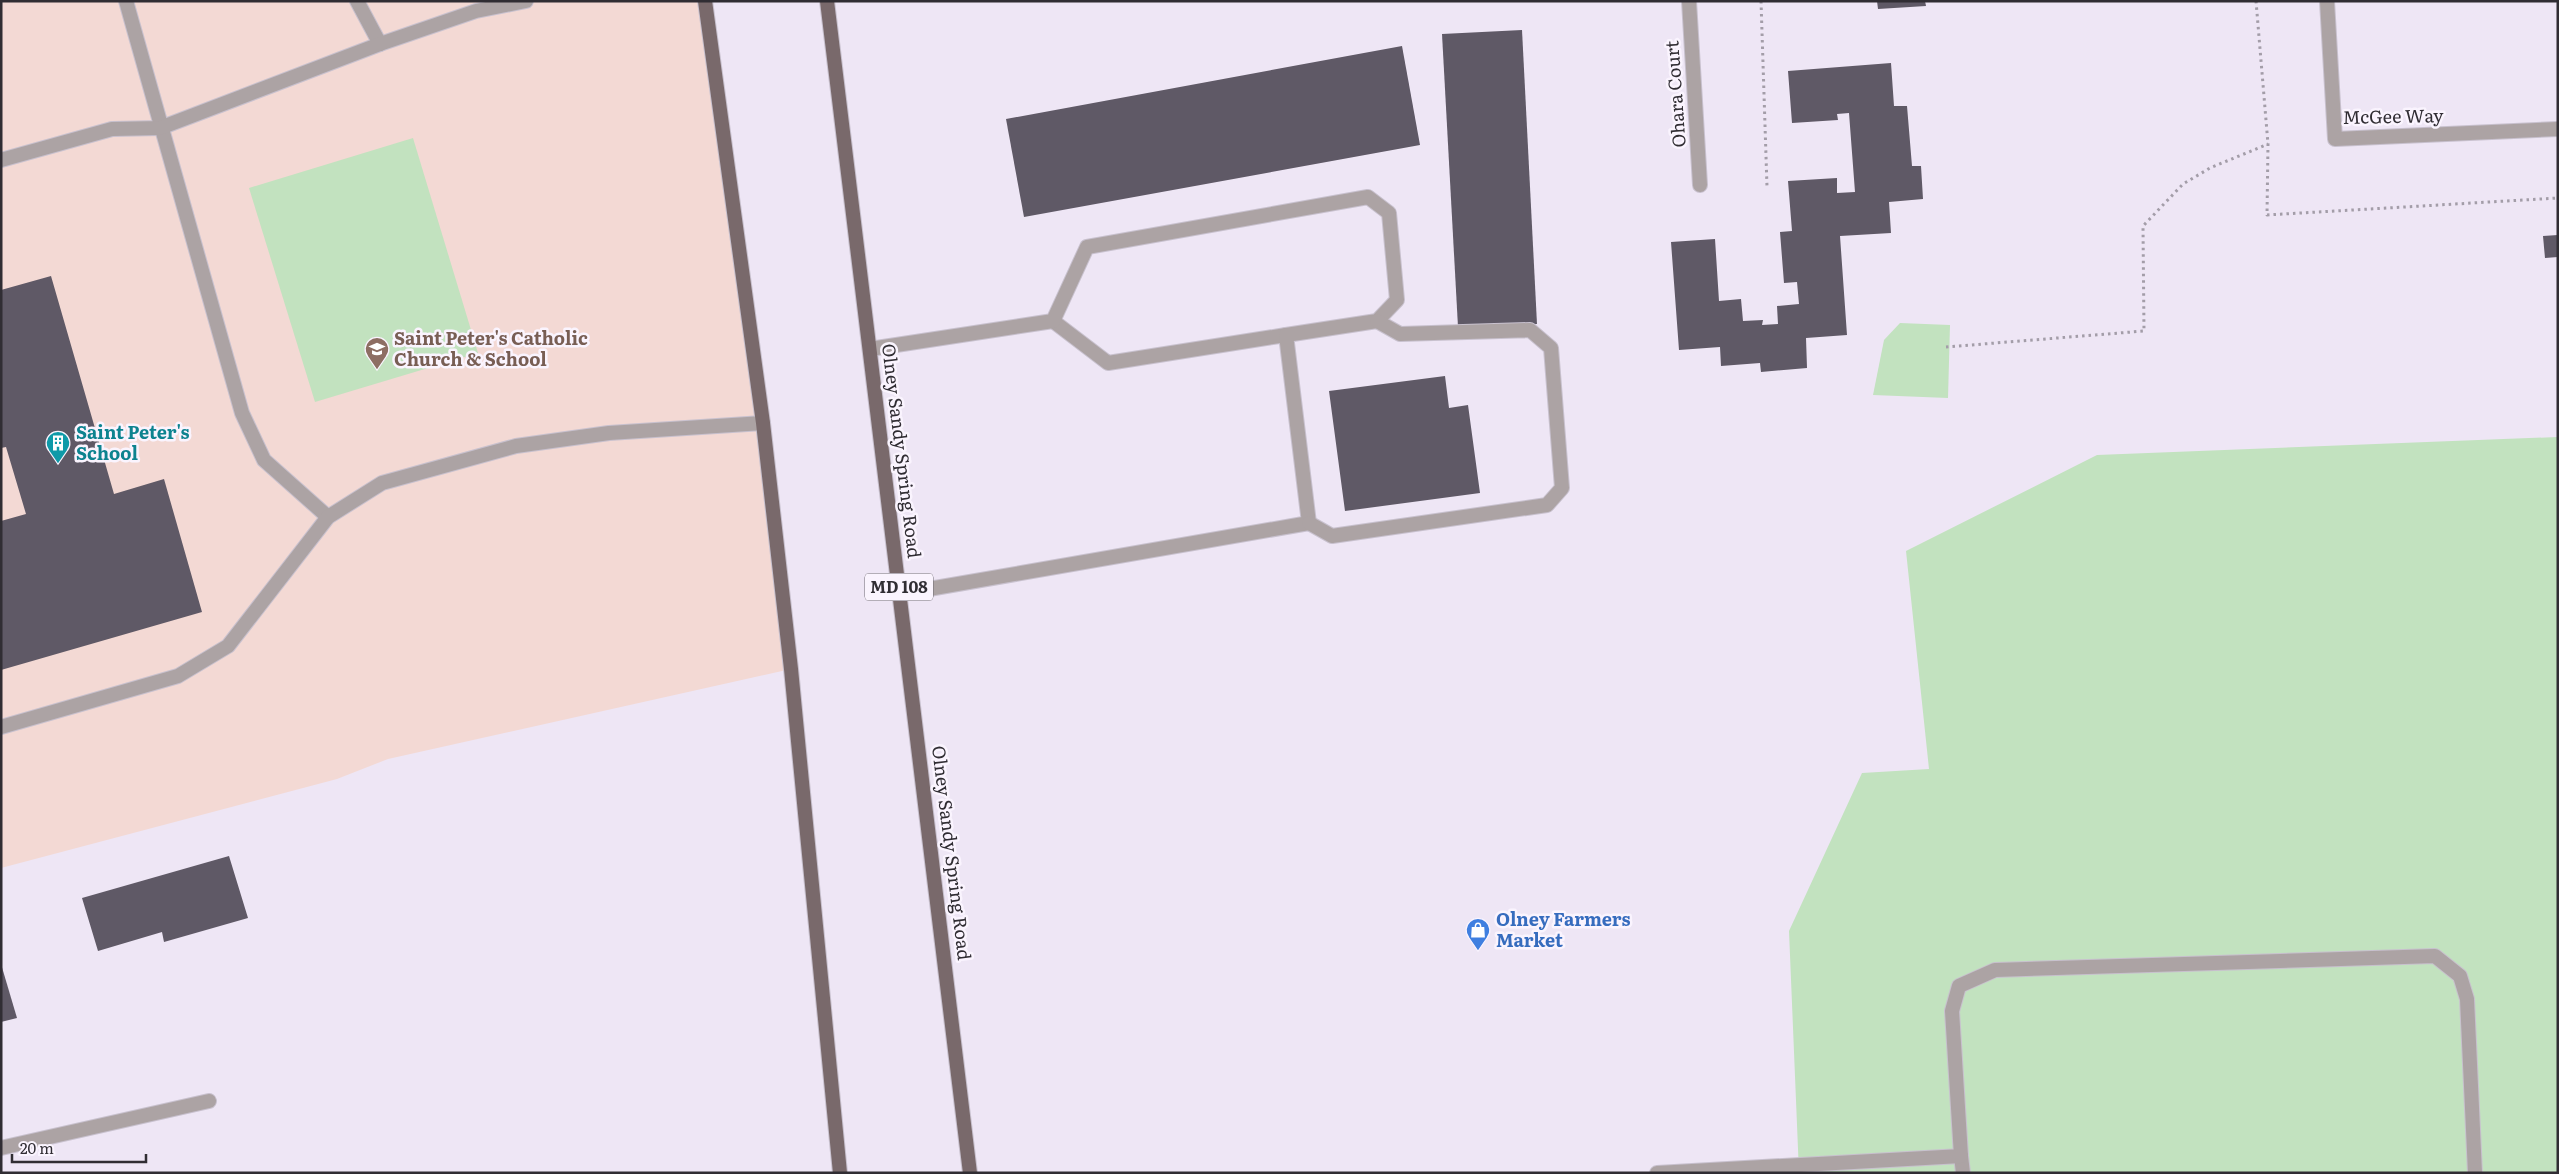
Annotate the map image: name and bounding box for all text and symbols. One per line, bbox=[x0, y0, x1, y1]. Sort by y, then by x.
street label: Ohara Court bbox=[1657, 39, 1692, 148]
street label: McGee Way bbox=[2342, 101, 2444, 130]
place label: Saint Peter's Catholic Church & School bbox=[394, 324, 588, 372]
school or university icon: Saint Peter's Catholic Church & School bbox=[364, 336, 390, 370]
street label: Olney Sandy Spring Road bbox=[876, 342, 929, 560]
place label: Saint Peter's School bbox=[76, 418, 189, 466]
building icon: Saint Peter's School bbox=[45, 430, 71, 464]
road number: MD 108 bbox=[865, 574, 933, 600]
street label: Olney Sandy Spring Road bbox=[926, 744, 979, 962]
place label: Olney Farmers Market bbox=[1496, 905, 1631, 953]
shop icon: Olney Farmers Market bbox=[1465, 917, 1491, 951]
scale bar bbox=[12, 1132, 146, 1164]
text: 20 m bbox=[20, 1136, 54, 1159]

